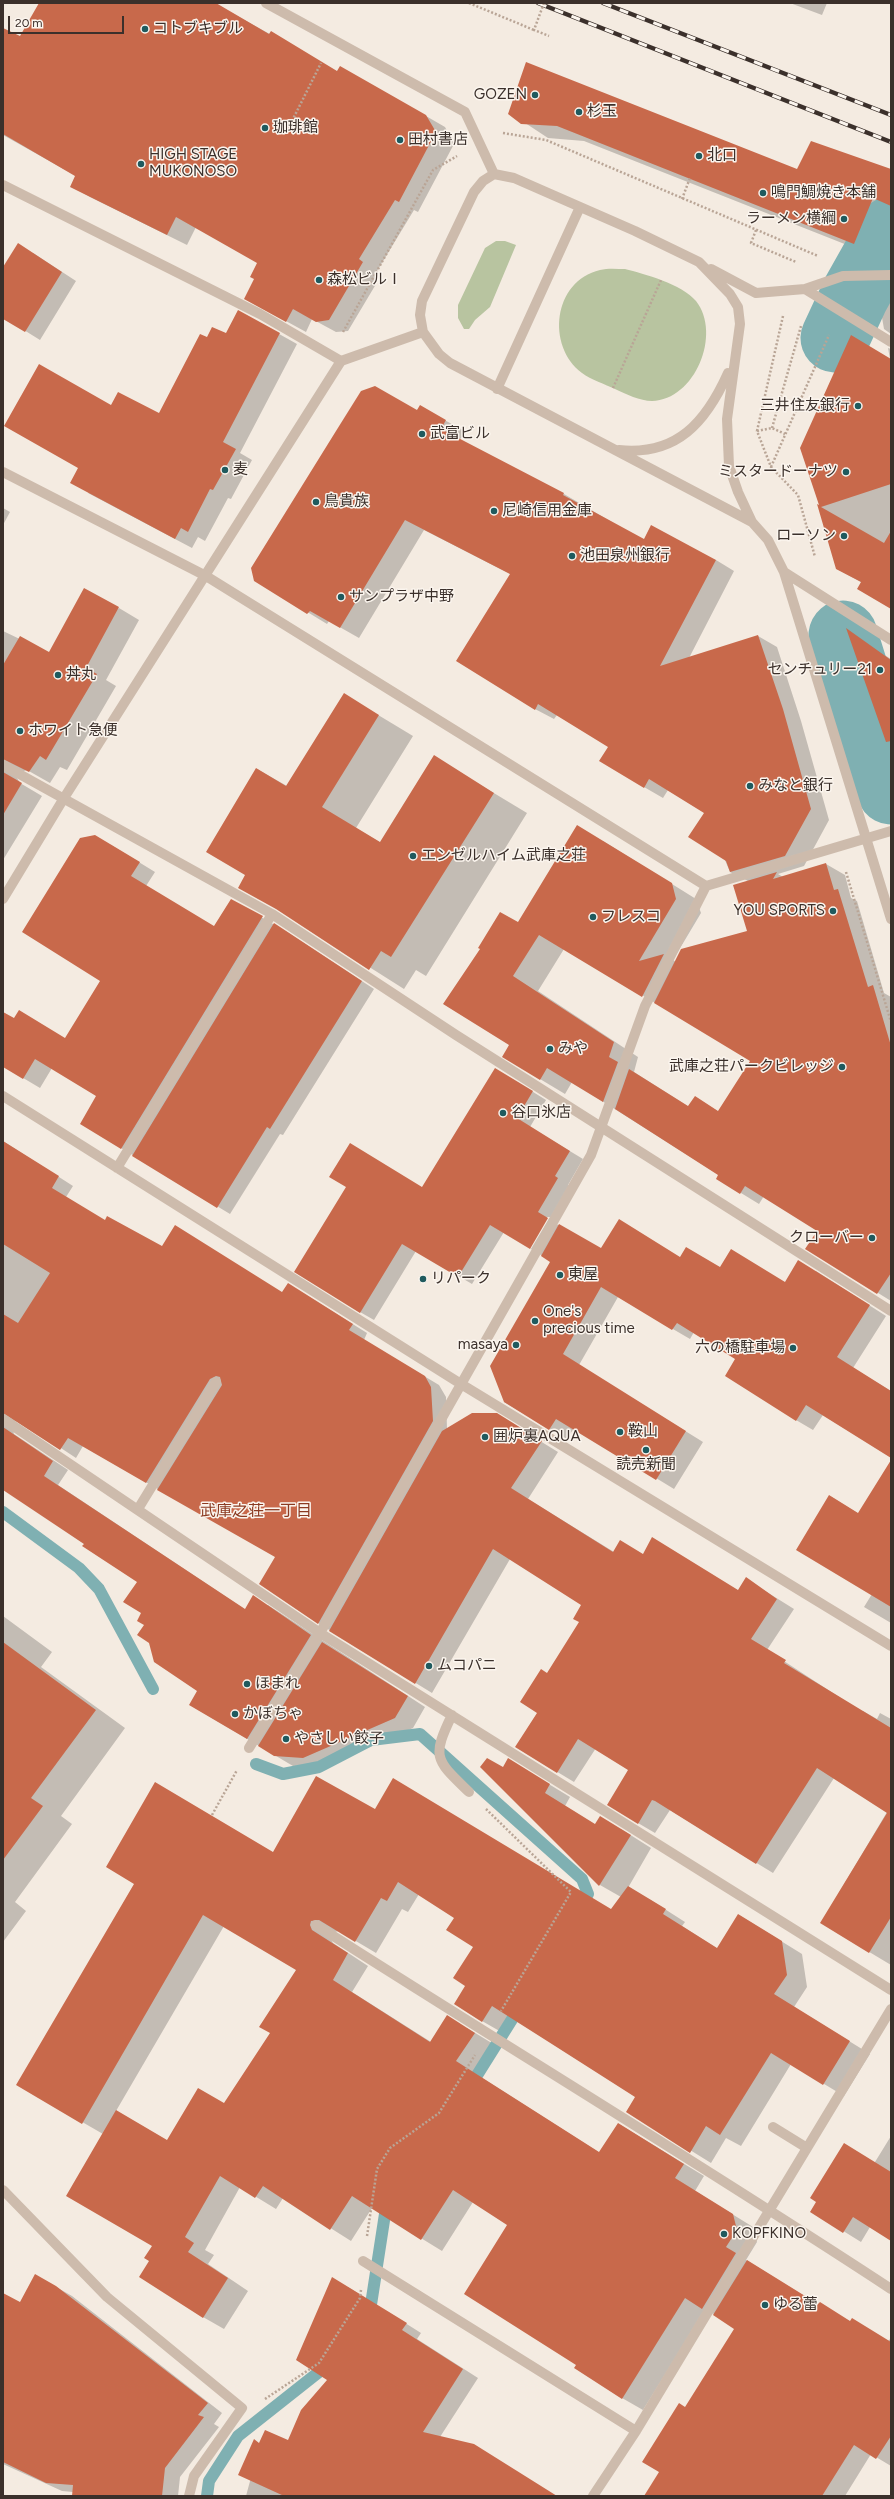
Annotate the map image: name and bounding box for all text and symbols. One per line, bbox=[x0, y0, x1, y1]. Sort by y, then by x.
scale bar bbox=[10, 8, 126, 34]
text: 20 m bbox=[15, 16, 43, 30]
place label: コトブキブル bbox=[153, 20, 243, 38]
marker: コトブキブル bbox=[140, 24, 150, 34]
place label: GOZEN bbox=[474, 86, 527, 104]
marker: GOZEN bbox=[530, 90, 540, 100]
place label: 杉玉 bbox=[587, 103, 617, 121]
marker: 杉玉 bbox=[574, 107, 584, 117]
place label: 珈琲館 bbox=[273, 119, 318, 137]
marker: 珈琲館 bbox=[260, 123, 270, 133]
place label: 田村書店 bbox=[408, 131, 468, 149]
marker: 田村書店 bbox=[395, 135, 405, 145]
place label: HIGH STAGE MUKONOSO bbox=[149, 146, 237, 181]
place label: 北口 bbox=[707, 147, 737, 165]
marker: 北口 bbox=[694, 151, 704, 161]
marker: HIGH STAGE MUKONOSO bbox=[136, 159, 146, 169]
place label: 鳴門鯛焼き本舗 bbox=[771, 184, 876, 202]
marker: 鳴門鯛焼き本舗 bbox=[758, 188, 768, 198]
place label: ラーメン横綱 bbox=[746, 210, 836, 228]
marker: ラーメン横綱 bbox=[839, 214, 849, 224]
place label: 森松ビルⅠ bbox=[327, 271, 402, 289]
marker: 森松ビルⅠ bbox=[314, 275, 324, 285]
place label: 三井住友銀行 bbox=[760, 397, 850, 415]
marker: 三井住友銀行 bbox=[853, 401, 863, 411]
place label: 武富ビル bbox=[430, 425, 490, 443]
marker: 武富ビル bbox=[417, 429, 427, 439]
place label: 麦 bbox=[233, 461, 248, 479]
place label: ミスタードーナツ bbox=[718, 463, 838, 481]
marker: 麦 bbox=[220, 465, 230, 475]
marker: ミスタードーナツ bbox=[841, 467, 851, 477]
place label: 鳥貴族 bbox=[324, 493, 369, 511]
marker: 鳥貴族 bbox=[311, 497, 321, 507]
place label: 尼崎信用金庫 bbox=[502, 502, 592, 520]
marker: 尼崎信用金庫 bbox=[489, 506, 499, 516]
place label: ローソン bbox=[776, 527, 836, 545]
marker: ローソン bbox=[839, 531, 849, 541]
place label: 池田泉州銀行 bbox=[580, 547, 670, 565]
marker: 池田泉州銀行 bbox=[567, 551, 577, 561]
place label: サンプラザ中野 bbox=[349, 588, 454, 606]
marker: サンプラザ中野 bbox=[336, 592, 346, 602]
place label: センチュリー21 bbox=[767, 661, 872, 679]
marker: センチュリー21 bbox=[875, 665, 885, 675]
place label: 丼丸 bbox=[66, 666, 96, 684]
marker: 丼丸 bbox=[53, 670, 63, 680]
place label: ホワイト急便 bbox=[28, 722, 118, 740]
marker: ホワイト急便 bbox=[15, 726, 25, 736]
place label: みなと銀行 bbox=[758, 777, 833, 795]
marker: みなと銀行 bbox=[745, 781, 755, 791]
place label: エンゼルハイム武庫之荘 bbox=[421, 847, 586, 865]
marker: エンゼルハイム武庫之荘 bbox=[408, 851, 418, 861]
place label: YOU SPORTS bbox=[734, 902, 825, 920]
marker: YOU SPORTS bbox=[828, 906, 838, 916]
place label: フレスコ bbox=[601, 908, 661, 926]
marker: フレスコ bbox=[588, 912, 598, 922]
place label: みや bbox=[558, 1040, 588, 1058]
marker: みや bbox=[545, 1044, 555, 1054]
place label: 武庫之荘パークビレッジ bbox=[669, 1058, 834, 1076]
marker: 武庫之荘パークビレッジ bbox=[837, 1062, 847, 1072]
place label: 谷口氷店 bbox=[511, 1104, 571, 1122]
marker: 谷口氷店 bbox=[498, 1108, 508, 1118]
place label: クローバー bbox=[789, 1229, 864, 1247]
marker: クローバー bbox=[867, 1233, 877, 1243]
place label: 東屋 bbox=[568, 1266, 598, 1284]
place label: リパーク bbox=[431, 1270, 491, 1288]
marker: 東屋 bbox=[555, 1270, 565, 1280]
marker: リパーク bbox=[418, 1274, 428, 1284]
place label: One's precious time bbox=[543, 1303, 635, 1338]
marker: One's precious time bbox=[530, 1316, 540, 1326]
place label: masaya bbox=[458, 1336, 508, 1354]
place label: 六の橋駐車場 bbox=[695, 1339, 785, 1357]
marker: masaya bbox=[511, 1340, 521, 1350]
marker: 六の橋駐車場 bbox=[788, 1343, 798, 1353]
place label: 鞍山 bbox=[628, 1423, 658, 1441]
marker: 鞍山 bbox=[615, 1427, 625, 1437]
place label: 囲炉裏AQUA bbox=[493, 1428, 581, 1446]
marker: 囲炉裏AQUA bbox=[480, 1432, 490, 1442]
marker: 読売新聞 bbox=[641, 1445, 651, 1455]
place label: 読売新聞 bbox=[616, 1456, 676, 1474]
district label: 武庫之荘一丁目 bbox=[200, 1501, 312, 1521]
place label: ムコパニ bbox=[437, 1657, 497, 1675]
marker: ムコパニ bbox=[424, 1661, 434, 1671]
place label: ほまれ bbox=[255, 1675, 300, 1693]
marker: ほまれ bbox=[242, 1679, 252, 1689]
place label: かぼちゃ bbox=[243, 1705, 303, 1723]
marker: かぼちゃ bbox=[230, 1709, 240, 1719]
place label: やさしい餃子 bbox=[294, 1730, 384, 1748]
marker: やさしい餃子 bbox=[281, 1734, 291, 1744]
place label: KOPFKINO bbox=[732, 2225, 806, 2243]
marker: KOPFKINO bbox=[719, 2229, 729, 2239]
place label: ゆる蕾 bbox=[773, 2296, 818, 2314]
marker: ゆる蕾 bbox=[760, 2300, 770, 2310]

